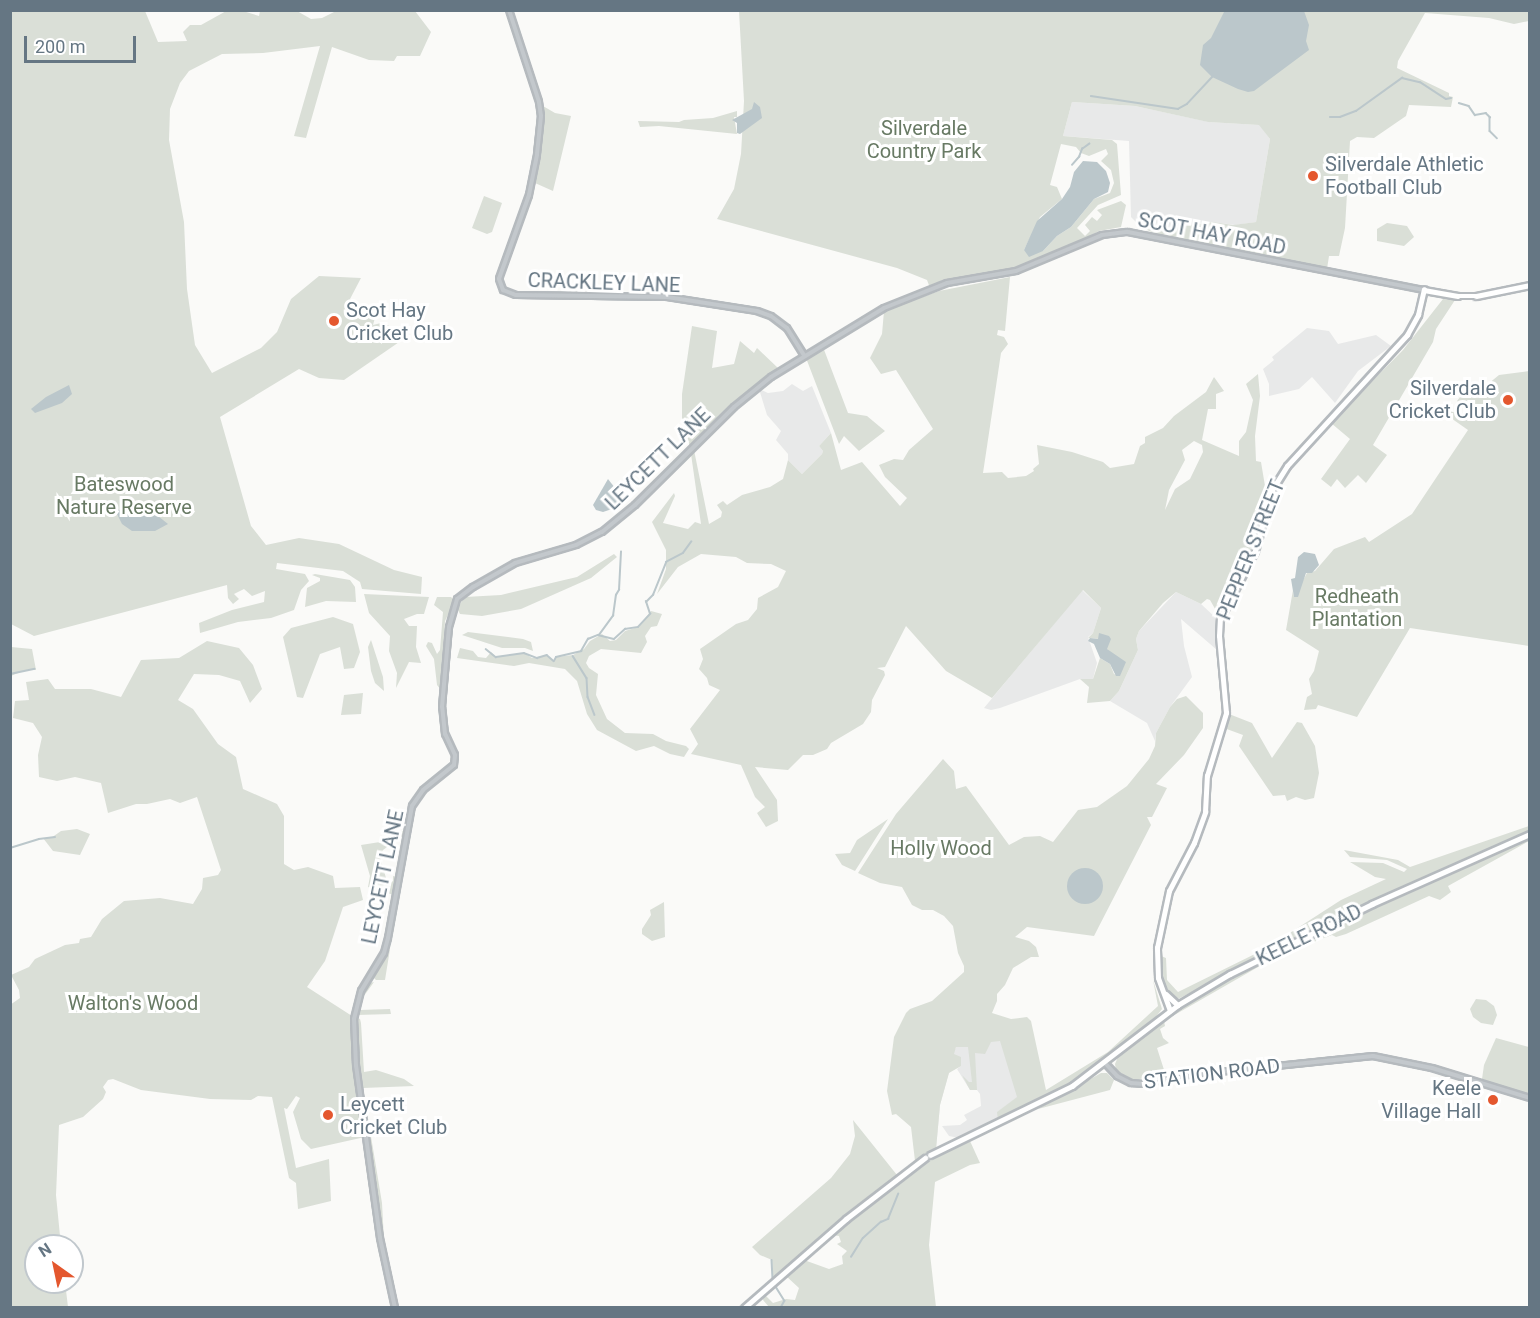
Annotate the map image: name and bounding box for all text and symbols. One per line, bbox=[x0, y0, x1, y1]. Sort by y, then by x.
scale bar bbox=[27, 24, 140, 62]
text: 200 m bbox=[35, 36, 86, 57]
park label: Silverdale Country Park bbox=[867, 117, 981, 164]
place label: Silverdale Athletic Football Club bbox=[1325, 152, 1484, 199]
marker: Silverdale Athletic Football Club bbox=[1306, 169, 1320, 183]
street label: SCOT HAY ROAD bbox=[1136, 208, 1288, 260]
street label: CRACKLEY LANE bbox=[527, 268, 681, 298]
place label: Scot Hay Cricket Club bbox=[346, 298, 453, 345]
marker: Scot Hay Cricket Club bbox=[327, 314, 341, 328]
place label: Silverdale Cricket Club bbox=[1389, 376, 1496, 423]
marker: Silverdale Cricket Club bbox=[1501, 393, 1515, 407]
street label: LEYCETT LANE bbox=[600, 403, 716, 515]
park label: Bateswood Nature Reserve bbox=[56, 472, 192, 519]
street label: PEPPER STREET bbox=[1212, 476, 1290, 624]
park label: Redheath Plantation bbox=[1312, 584, 1402, 631]
street label: LEYCETT LANE bbox=[357, 807, 409, 947]
park label: Holly Wood bbox=[890, 836, 992, 860]
street label: KEELE ROAD bbox=[1252, 899, 1366, 971]
park label: Walton's Wood bbox=[68, 991, 198, 1015]
street label: STATION ROAD bbox=[1142, 1054, 1282, 1094]
place label: Keele Village Hall bbox=[1381, 1076, 1481, 1123]
place label: Leycett Cricket Club bbox=[340, 1092, 447, 1139]
marker: Keele Village Hall bbox=[1486, 1093, 1500, 1107]
marker: Leycett Cricket Club bbox=[321, 1108, 335, 1122]
north arrow bbox=[24, 1234, 84, 1294]
text: N bbox=[35, 1239, 55, 1261]

